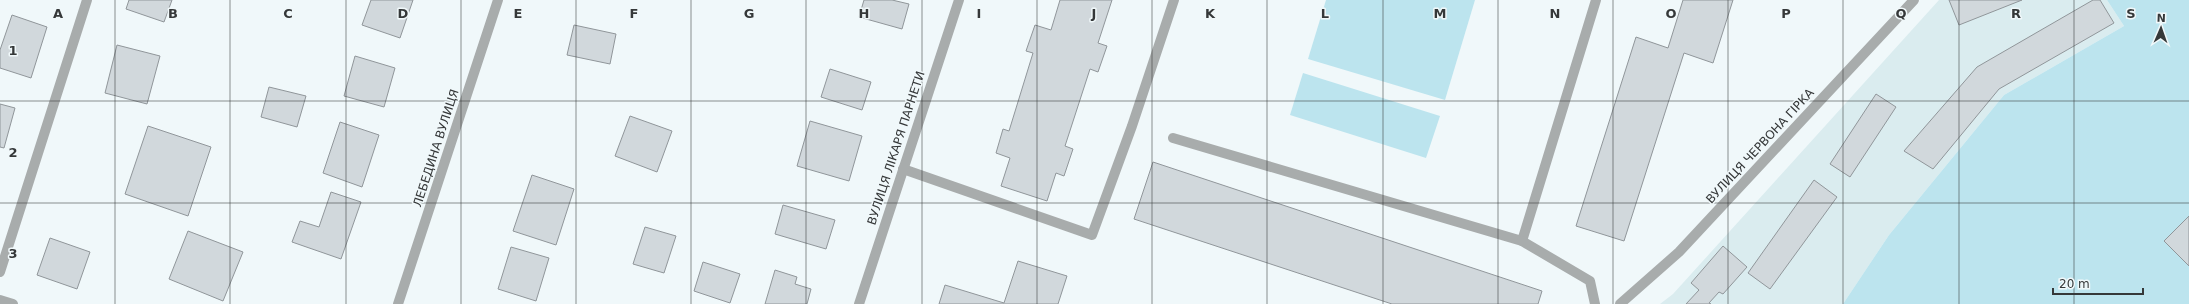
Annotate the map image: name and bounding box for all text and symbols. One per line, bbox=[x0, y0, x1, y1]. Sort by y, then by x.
text: A bbox=[53, 6, 63, 21]
text: B bbox=[168, 6, 178, 21]
text: C bbox=[283, 6, 293, 21]
text: D bbox=[398, 6, 409, 21]
text: E bbox=[514, 6, 522, 21]
text: F bbox=[630, 6, 638, 21]
text: G bbox=[744, 6, 754, 21]
text: H bbox=[859, 6, 869, 21]
text: I bbox=[977, 6, 981, 21]
text: J bbox=[1091, 6, 1096, 21]
text: K bbox=[1205, 6, 1216, 21]
text: L bbox=[1321, 6, 1329, 21]
text: M bbox=[1434, 6, 1446, 21]
text: N bbox=[1550, 6, 1560, 21]
text: O bbox=[1665, 6, 1677, 21]
text: P bbox=[1781, 6, 1791, 21]
text: Q bbox=[1895, 6, 1907, 21]
text: R bbox=[2011, 6, 2021, 21]
text: S bbox=[2126, 6, 2136, 21]
north arrow bbox=[2141, 8, 2181, 48]
text: N bbox=[2156, 12, 2166, 25]
text: 1 bbox=[8, 43, 18, 58]
street label: ВУЛИЦЯ ЛІКАРЯ ПАРНЕТИ bbox=[864, 69, 928, 227]
street label: ВУЛИЦЯ ЧЕРВОНА ГІРКА bbox=[1703, 85, 1817, 206]
street label: ЛЕБЕДИНА ВУЛИЦЯ bbox=[410, 87, 462, 209]
text: 2 bbox=[8, 145, 18, 160]
text: 3 bbox=[8, 246, 18, 261]
scale bar bbox=[2053, 270, 2143, 296]
text: 20 m bbox=[2059, 277, 2090, 291]

